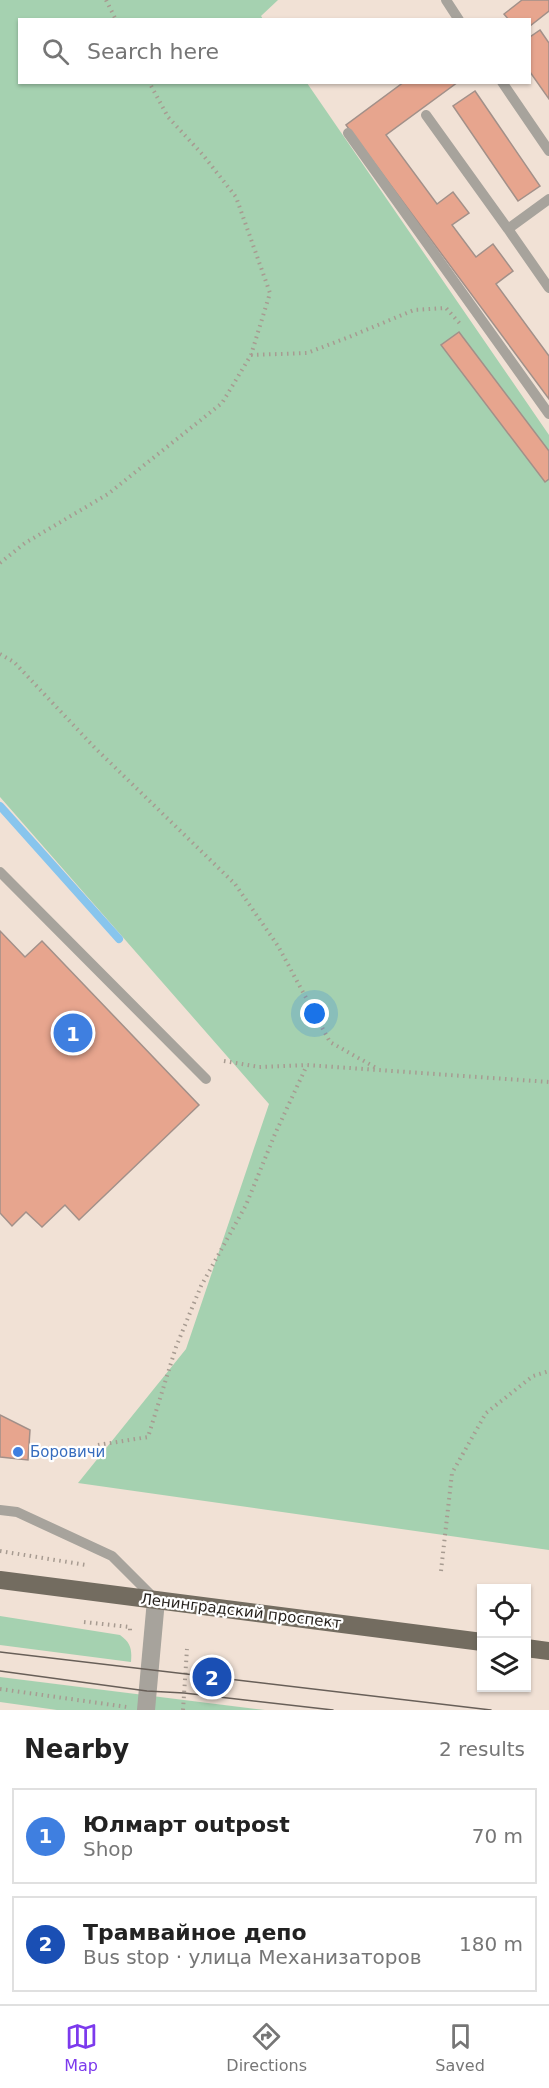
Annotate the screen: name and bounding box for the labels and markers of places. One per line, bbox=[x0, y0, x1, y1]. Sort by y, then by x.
pin: 1 bbox=[54, 1010, 92, 1056]
place label: Боровичи bbox=[30, 1443, 105, 1461]
marker: Боровичи bbox=[11, 1445, 25, 1459]
pin: 2 bbox=[192, 1654, 232, 1700]

